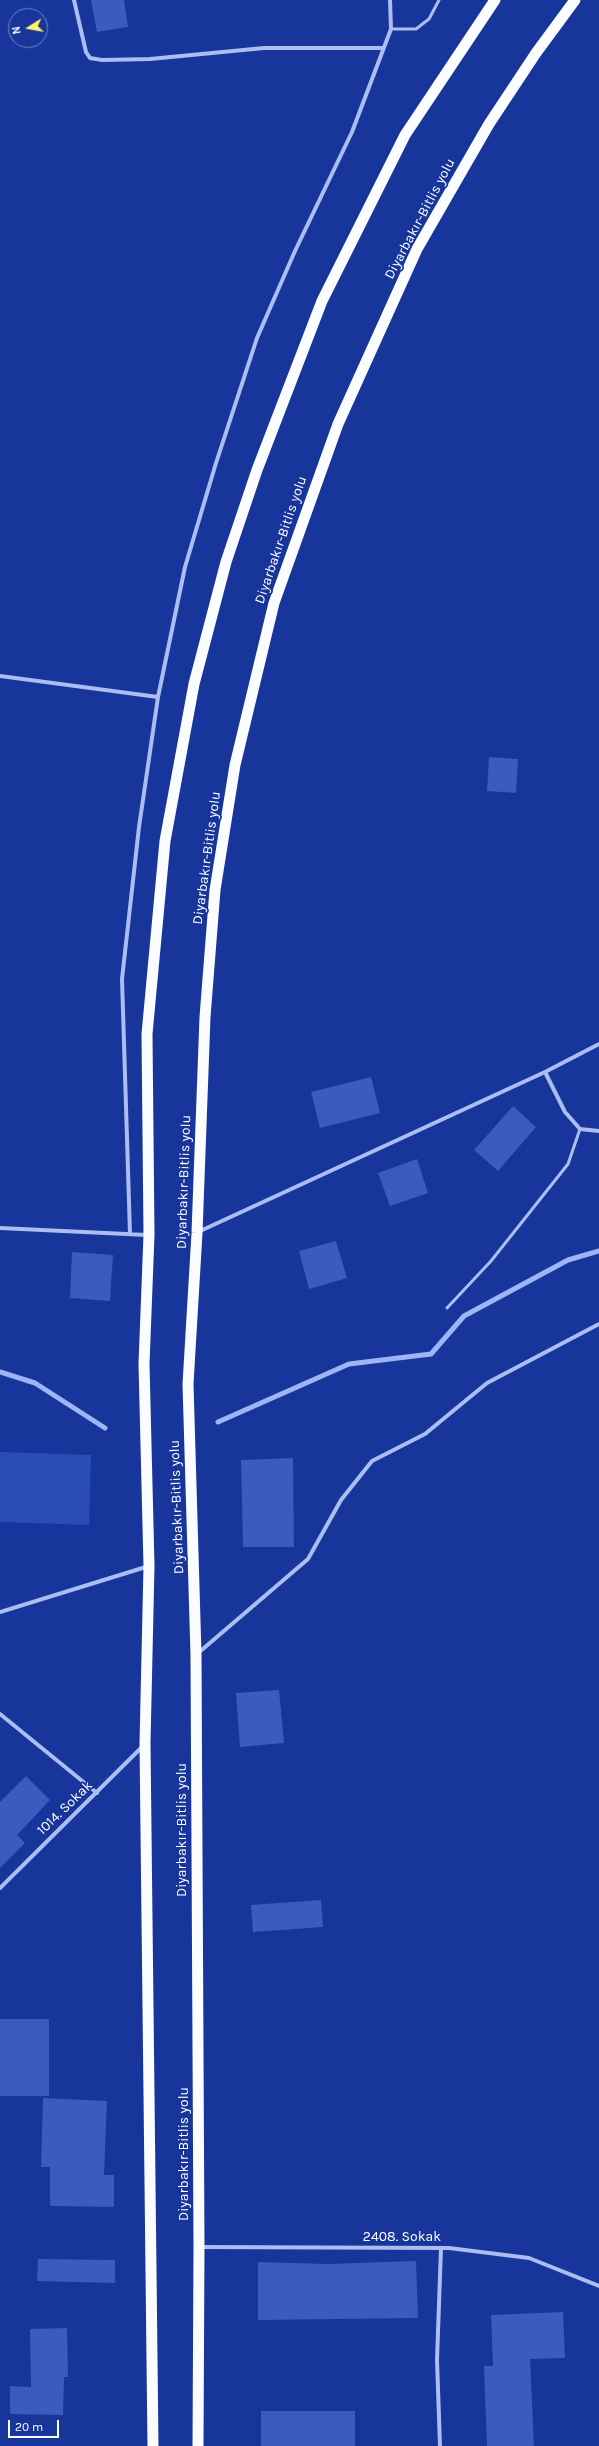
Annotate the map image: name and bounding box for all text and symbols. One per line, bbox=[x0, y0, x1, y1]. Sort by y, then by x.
north arrow bbox=[8, 8, 48, 48]
text: N bbox=[10, 25, 24, 35]
street label: Diyarbakır-Bitlis yolu bbox=[381, 156, 459, 282]
street label: Diyarbakır-Bitlis yolu bbox=[251, 474, 311, 606]
street label: Diyarbakır-Bitlis yolu bbox=[189, 790, 225, 926]
street label: Diyarbakır-Bitlis yolu bbox=[173, 1115, 195, 1249]
street label: Diyarbakır-Bitlis yolu bbox=[166, 1440, 188, 1574]
street label: Diyarbakır-Bitlis yolu bbox=[174, 1763, 190, 1897]
street label: 1014. Sokak bbox=[34, 1777, 96, 1839]
street label: Diyarbakır-Bitlis yolu bbox=[176, 2087, 192, 2221]
street label: 2408. Sokak bbox=[363, 2229, 441, 2245]
scale bar bbox=[10, 2412, 61, 2438]
text: 20 m bbox=[15, 2420, 43, 2434]

